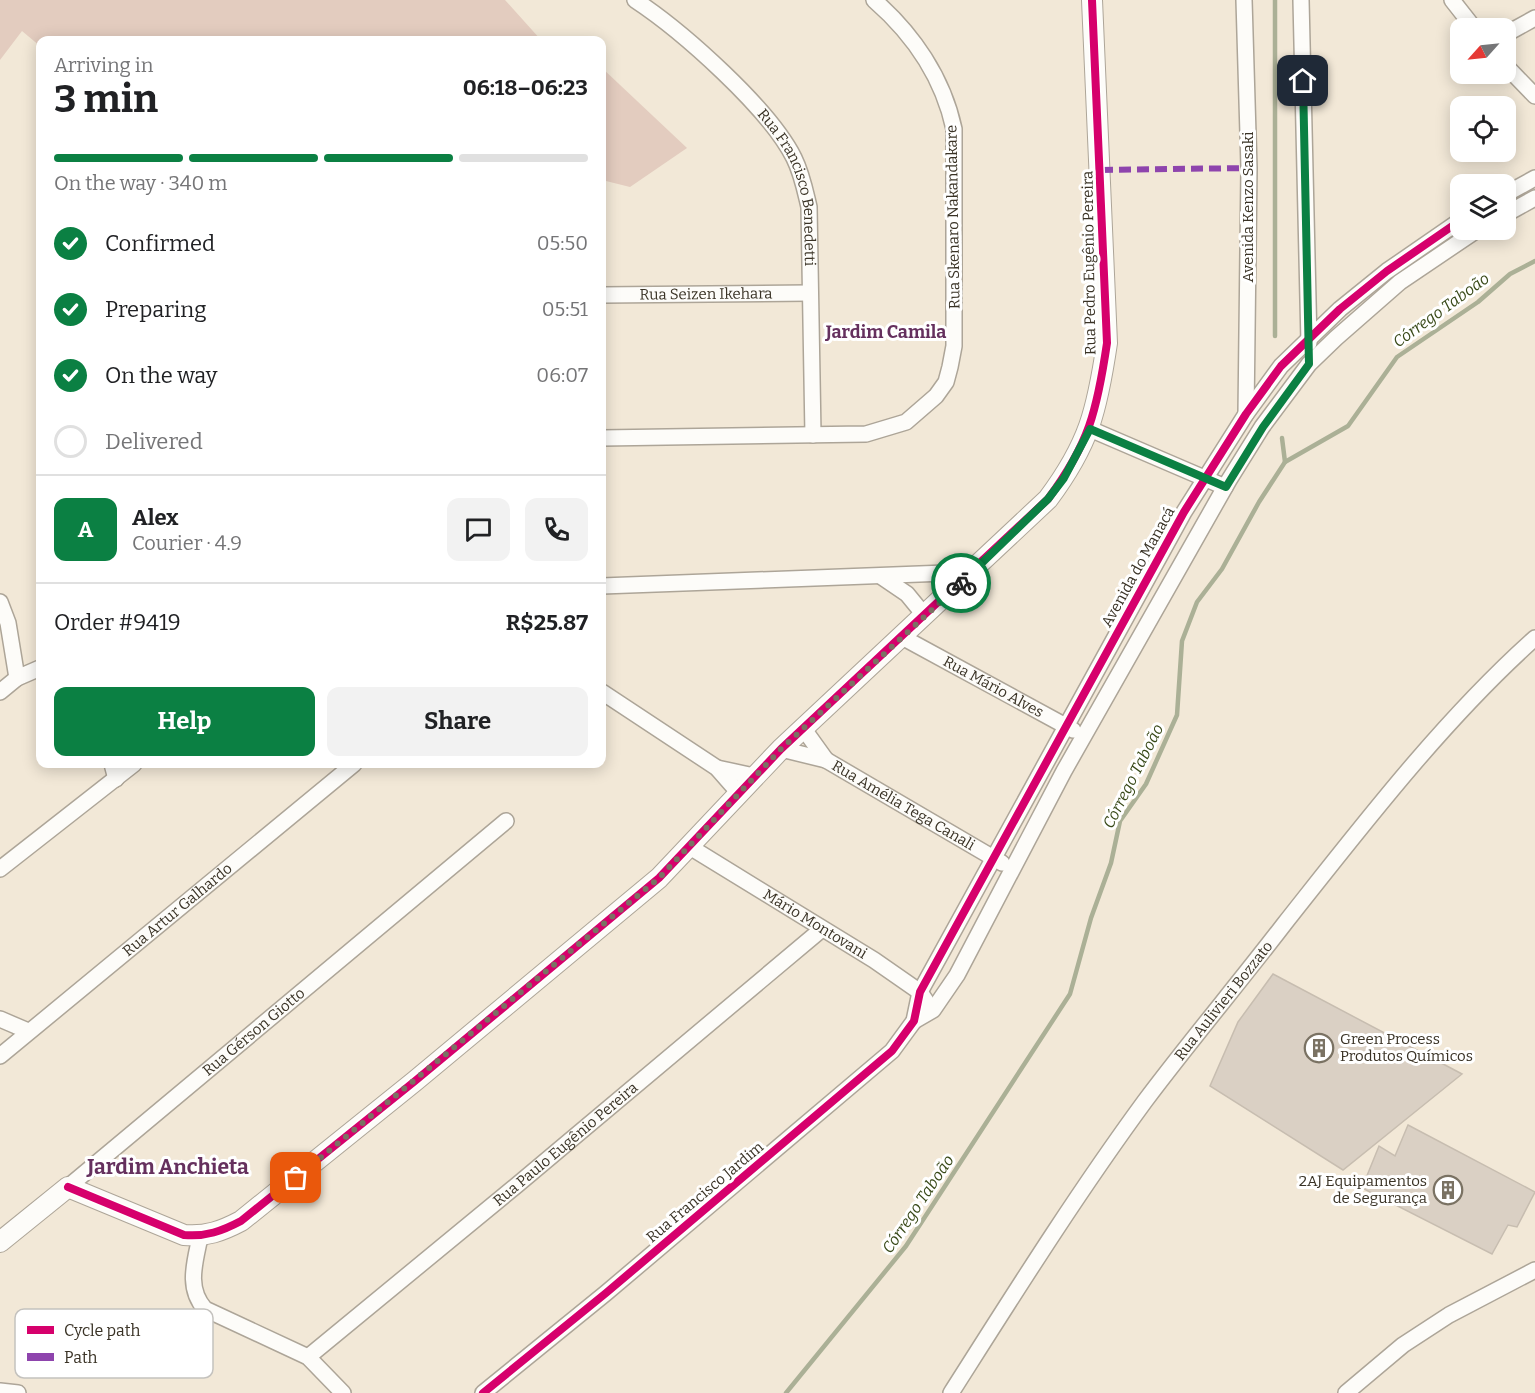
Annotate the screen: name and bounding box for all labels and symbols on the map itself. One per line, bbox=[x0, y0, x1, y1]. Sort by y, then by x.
north arrow bbox=[1450, 18, 1516, 84]
pin bbox=[1277, 55, 1328, 106]
street label: Rua Francisco Benedetti bbox=[754, 105, 819, 267]
street label: Rua Skenaro Nakandakare bbox=[942, 125, 964, 309]
street label: Avenida Kenzo Sasaki bbox=[1239, 131, 1257, 283]
street label: Rua Pedro Eugênio Pereira bbox=[1078, 171, 1100, 355]
water label: Córrego Taboão bbox=[1389, 269, 1493, 351]
street label: Rua Seizen Ikehara bbox=[639, 284, 773, 304]
district label: Jardim Camila bbox=[825, 321, 946, 343]
street label: Avenida do Manacá bbox=[1097, 504, 1179, 630]
courier bbox=[931, 553, 991, 613]
street label: Rua Mário Alves bbox=[940, 652, 1047, 721]
water label: Córrego Taboão bbox=[1099, 721, 1167, 831]
street label: Rua Amélia Tega Canali bbox=[829, 756, 979, 854]
street label: Rua Artur Galhardo bbox=[119, 859, 236, 960]
street label: Mário Montovani bbox=[760, 885, 871, 963]
street label: Rua Aulivieri Bozzato bbox=[1171, 938, 1277, 1064]
street label: Rua Gérson Giotto bbox=[199, 984, 308, 1080]
place label: Green Process Produtos Químicos bbox=[1340, 1030, 1473, 1065]
building icon: Green Process Produtos Químicos bbox=[1303, 1032, 1335, 1064]
street label: Rua Paulo Eugênio Pereira bbox=[490, 1079, 641, 1210]
street label: Rua Francisco Jardim bbox=[643, 1137, 768, 1246]
water label: Córrego Taboão bbox=[878, 1151, 958, 1257]
pin bbox=[270, 1152, 321, 1203]
district label: Jardim Anchieta bbox=[86, 1154, 249, 1180]
place label: 2AJ Equipamentos de Segurança bbox=[1299, 1172, 1427, 1207]
building icon: 2AJ Equipamentos de Segurança bbox=[1432, 1174, 1464, 1206]
legend bbox=[15, 1309, 213, 1378]
text: Cycle path bbox=[64, 1321, 140, 1340]
text: Path bbox=[64, 1348, 98, 1367]

